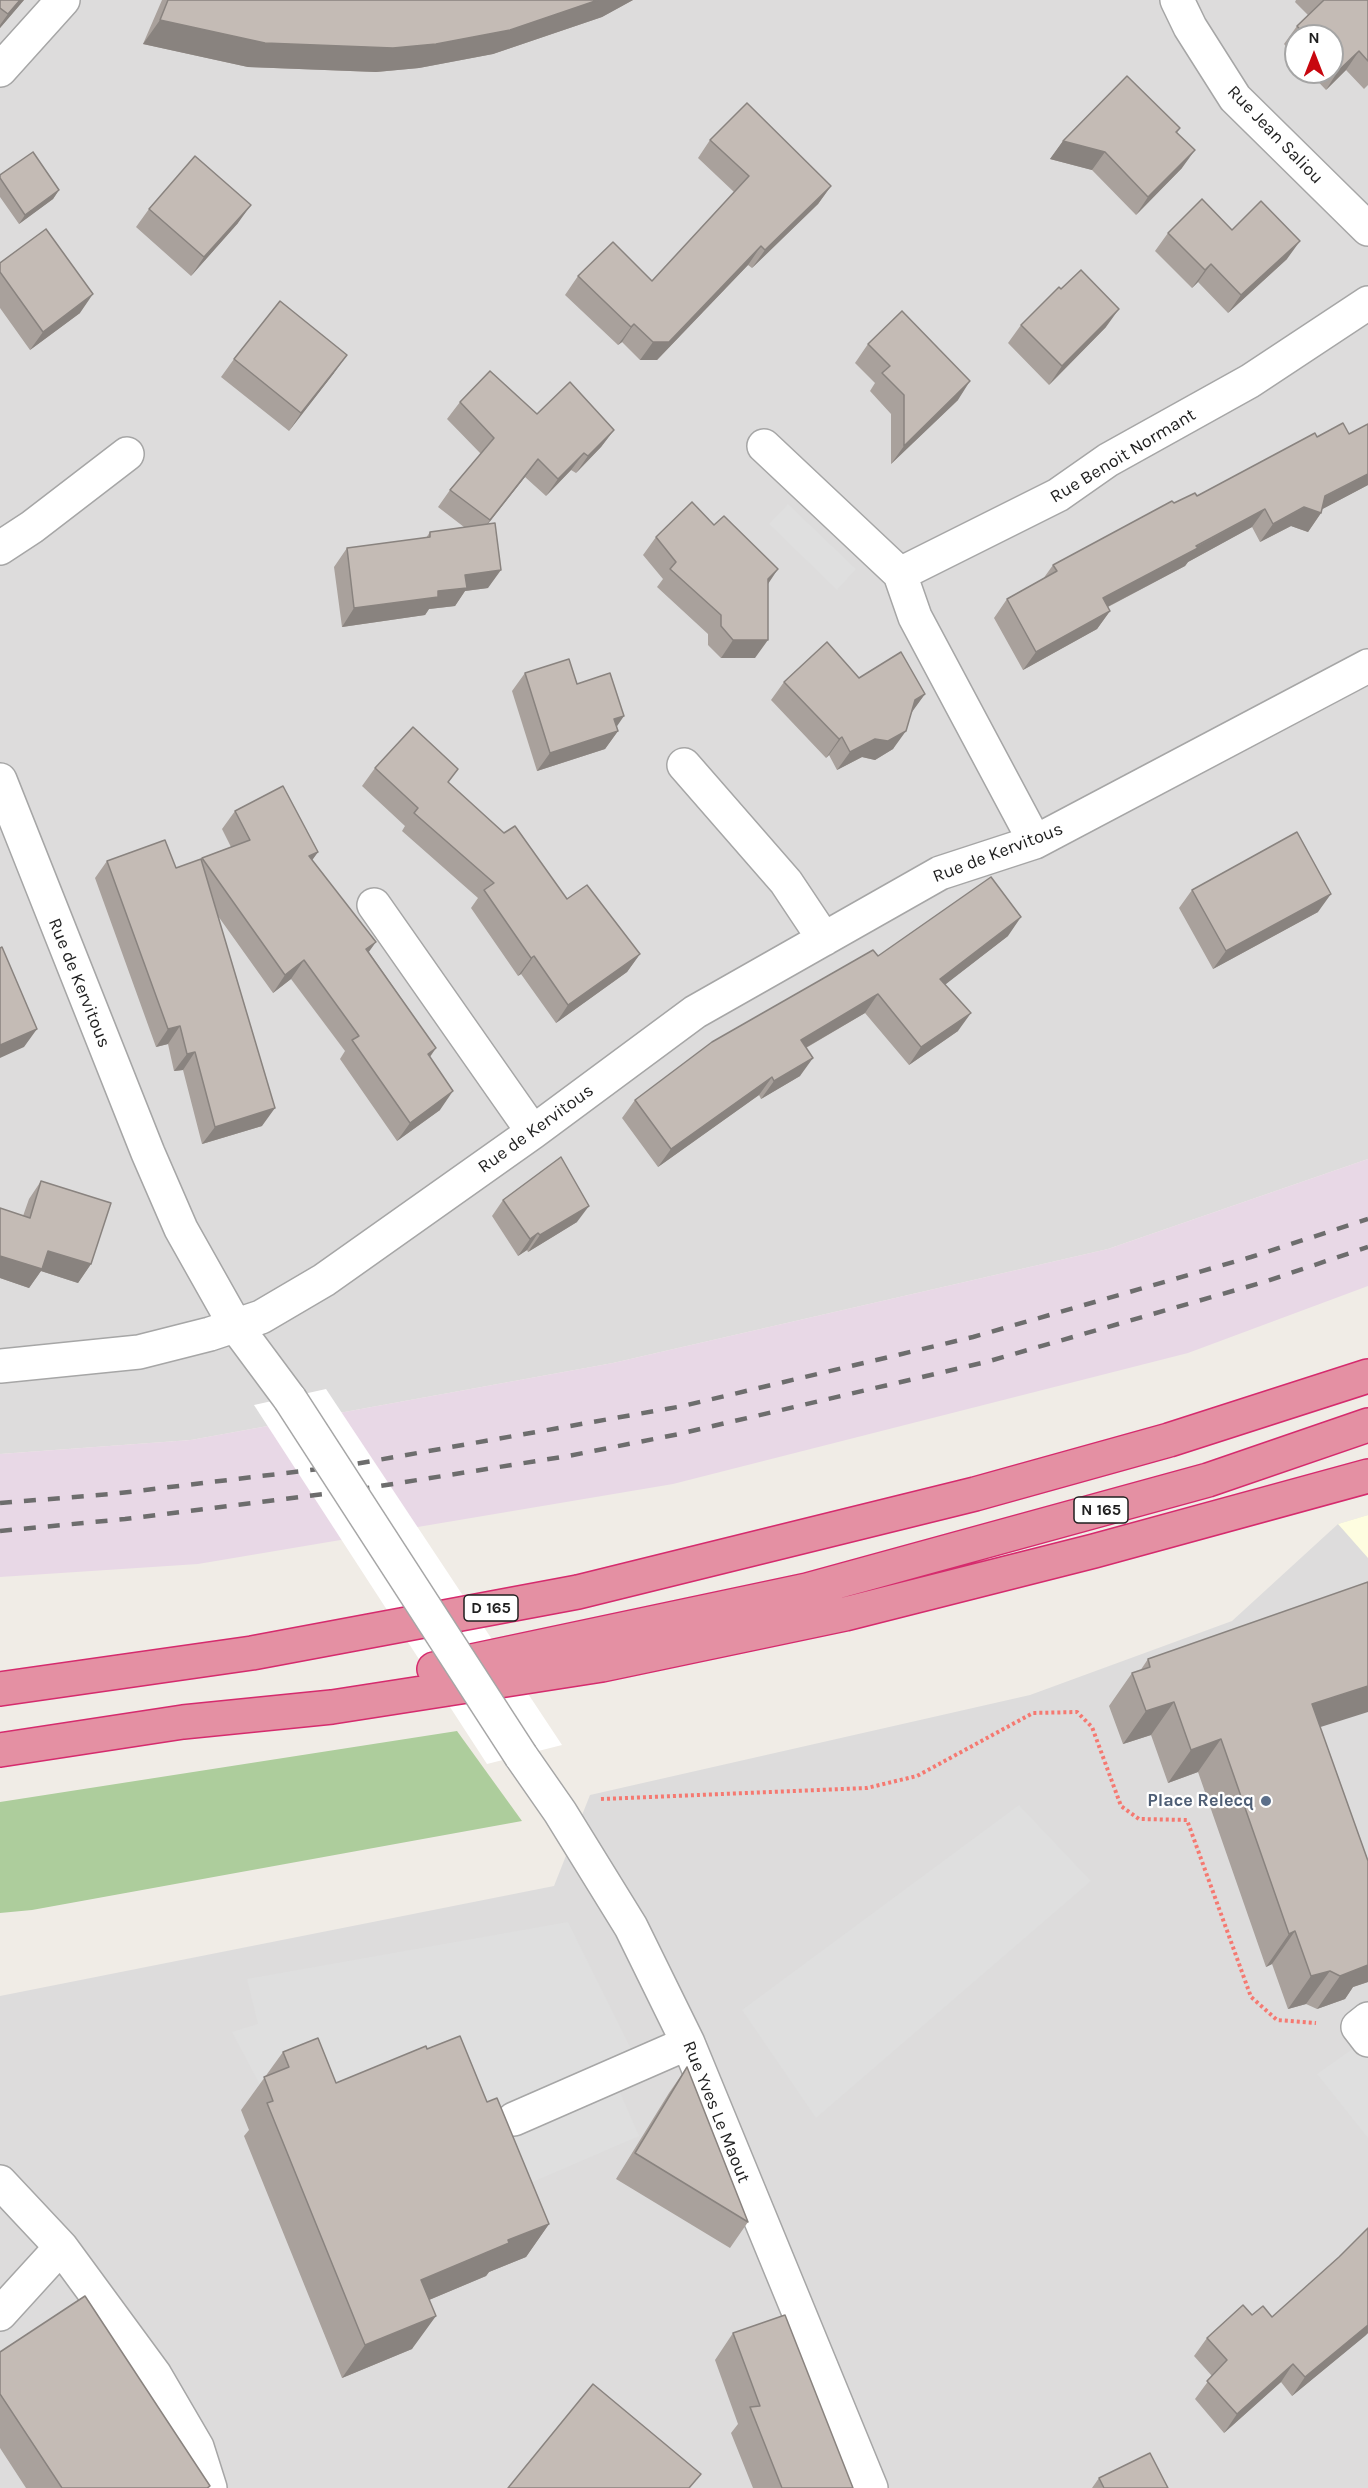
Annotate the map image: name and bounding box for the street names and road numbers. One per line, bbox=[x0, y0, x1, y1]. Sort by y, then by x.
street label: Rue Jean Saliou bbox=[1222, 81, 1328, 189]
street label: Rue Benoit Normant bbox=[1046, 404, 1200, 508]
street label: Rue de Kervitous bbox=[930, 818, 1066, 888]
street label: Rue de Kervitous bbox=[43, 915, 115, 1051]
street label: Rue de Kervitous bbox=[474, 1080, 598, 1178]
road number: N 165 bbox=[1074, 1497, 1128, 1523]
road number: D 165 bbox=[464, 1595, 518, 1621]
street label: Rue Yves Le Maout bbox=[678, 2038, 754, 2186]

